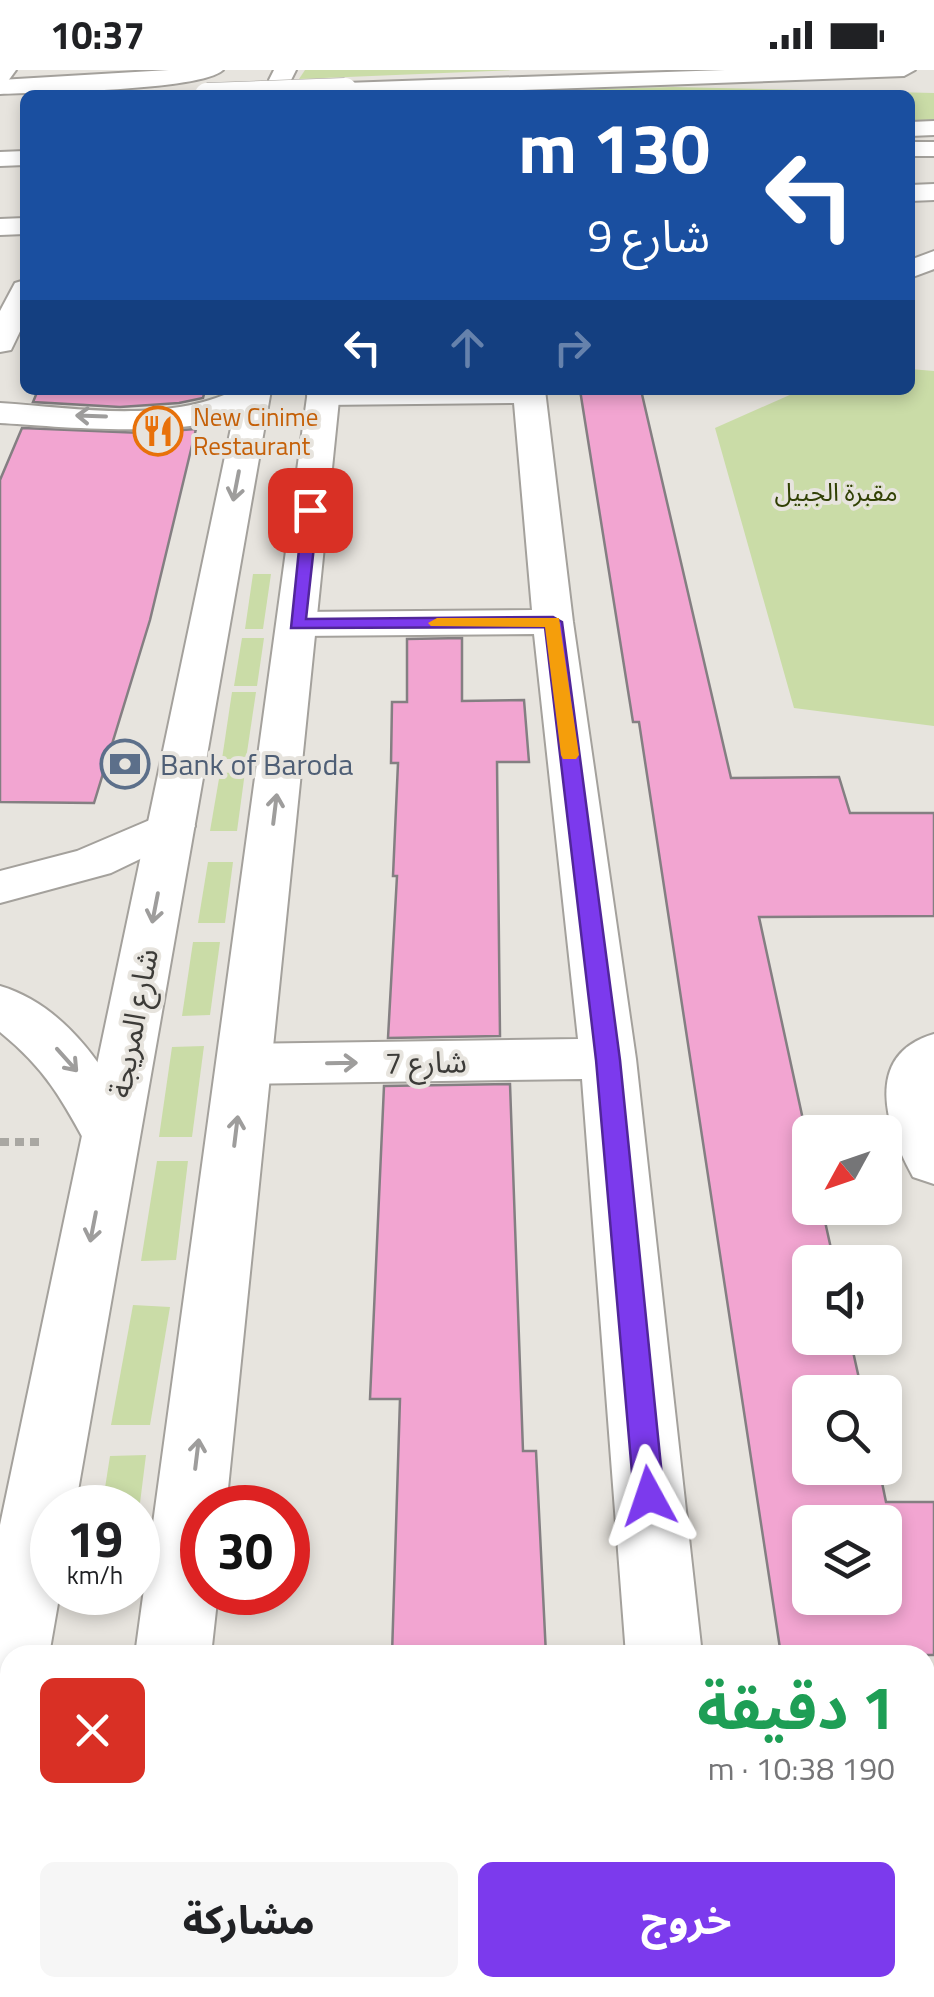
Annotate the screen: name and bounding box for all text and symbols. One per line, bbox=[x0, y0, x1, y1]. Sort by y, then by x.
text: 10:37 bbox=[50, 6, 145, 64]
text: 130 m bbox=[518, 94, 710, 200]
icon: left bbox=[745, 130, 875, 260]
text: شارع 9 bbox=[587, 201, 710, 269]
icon: left bbox=[335, 320, 390, 375]
icon: ahead bbox=[440, 320, 495, 375]
icon: right bbox=[545, 320, 600, 375]
place label: New Cinime Restaurant bbox=[193, 398, 318, 465]
restaurant icon: New Cinime Restaurant bbox=[132, 405, 184, 457]
one-way arrow bbox=[76, 407, 108, 426]
pin bbox=[268, 468, 353, 553]
one-way arrow bbox=[226, 469, 245, 501]
park label: مقبرة الجبيل bbox=[774, 473, 898, 511]
icon: arrive bbox=[283, 483, 338, 538]
bank icon: Bank of Baroda bbox=[99, 738, 151, 790]
place label: Bank of Baroda bbox=[160, 741, 353, 787]
one-way arrow bbox=[266, 793, 285, 825]
one-way arrow bbox=[145, 891, 164, 923]
street label: شارع المريجة bbox=[96, 944, 170, 1102]
street label: شارع 7 bbox=[385, 1038, 467, 1086]
one-way arrow bbox=[56, 1047, 79, 1072]
one-way arrow bbox=[324, 1054, 357, 1072]
north arrow bbox=[792, 1115, 902, 1225]
map controls bbox=[792, 1115, 902, 1615]
one-way arrow bbox=[227, 1116, 246, 1148]
one-way arrow bbox=[83, 1210, 102, 1242]
button: sound bbox=[792, 1245, 902, 1355]
button: search bbox=[792, 1375, 902, 1485]
one-way arrow bbox=[188, 1438, 207, 1471]
position arrow bbox=[597, 1444, 701, 1548]
speed limit sign: 30 bbox=[180, 1485, 310, 1615]
text: 19 bbox=[67, 1500, 123, 1576]
button: layers bbox=[792, 1505, 902, 1615]
text: km/h bbox=[67, 1556, 123, 1594]
text: 1 دقيقة bbox=[697, 1661, 895, 1752]
button: close bbox=[40, 1678, 145, 1783]
text: 190 m · 10:38 bbox=[708, 1744, 895, 1792]
button: مشاركة bbox=[40, 1862, 458, 1977]
button: خروج bbox=[478, 1862, 895, 1977]

